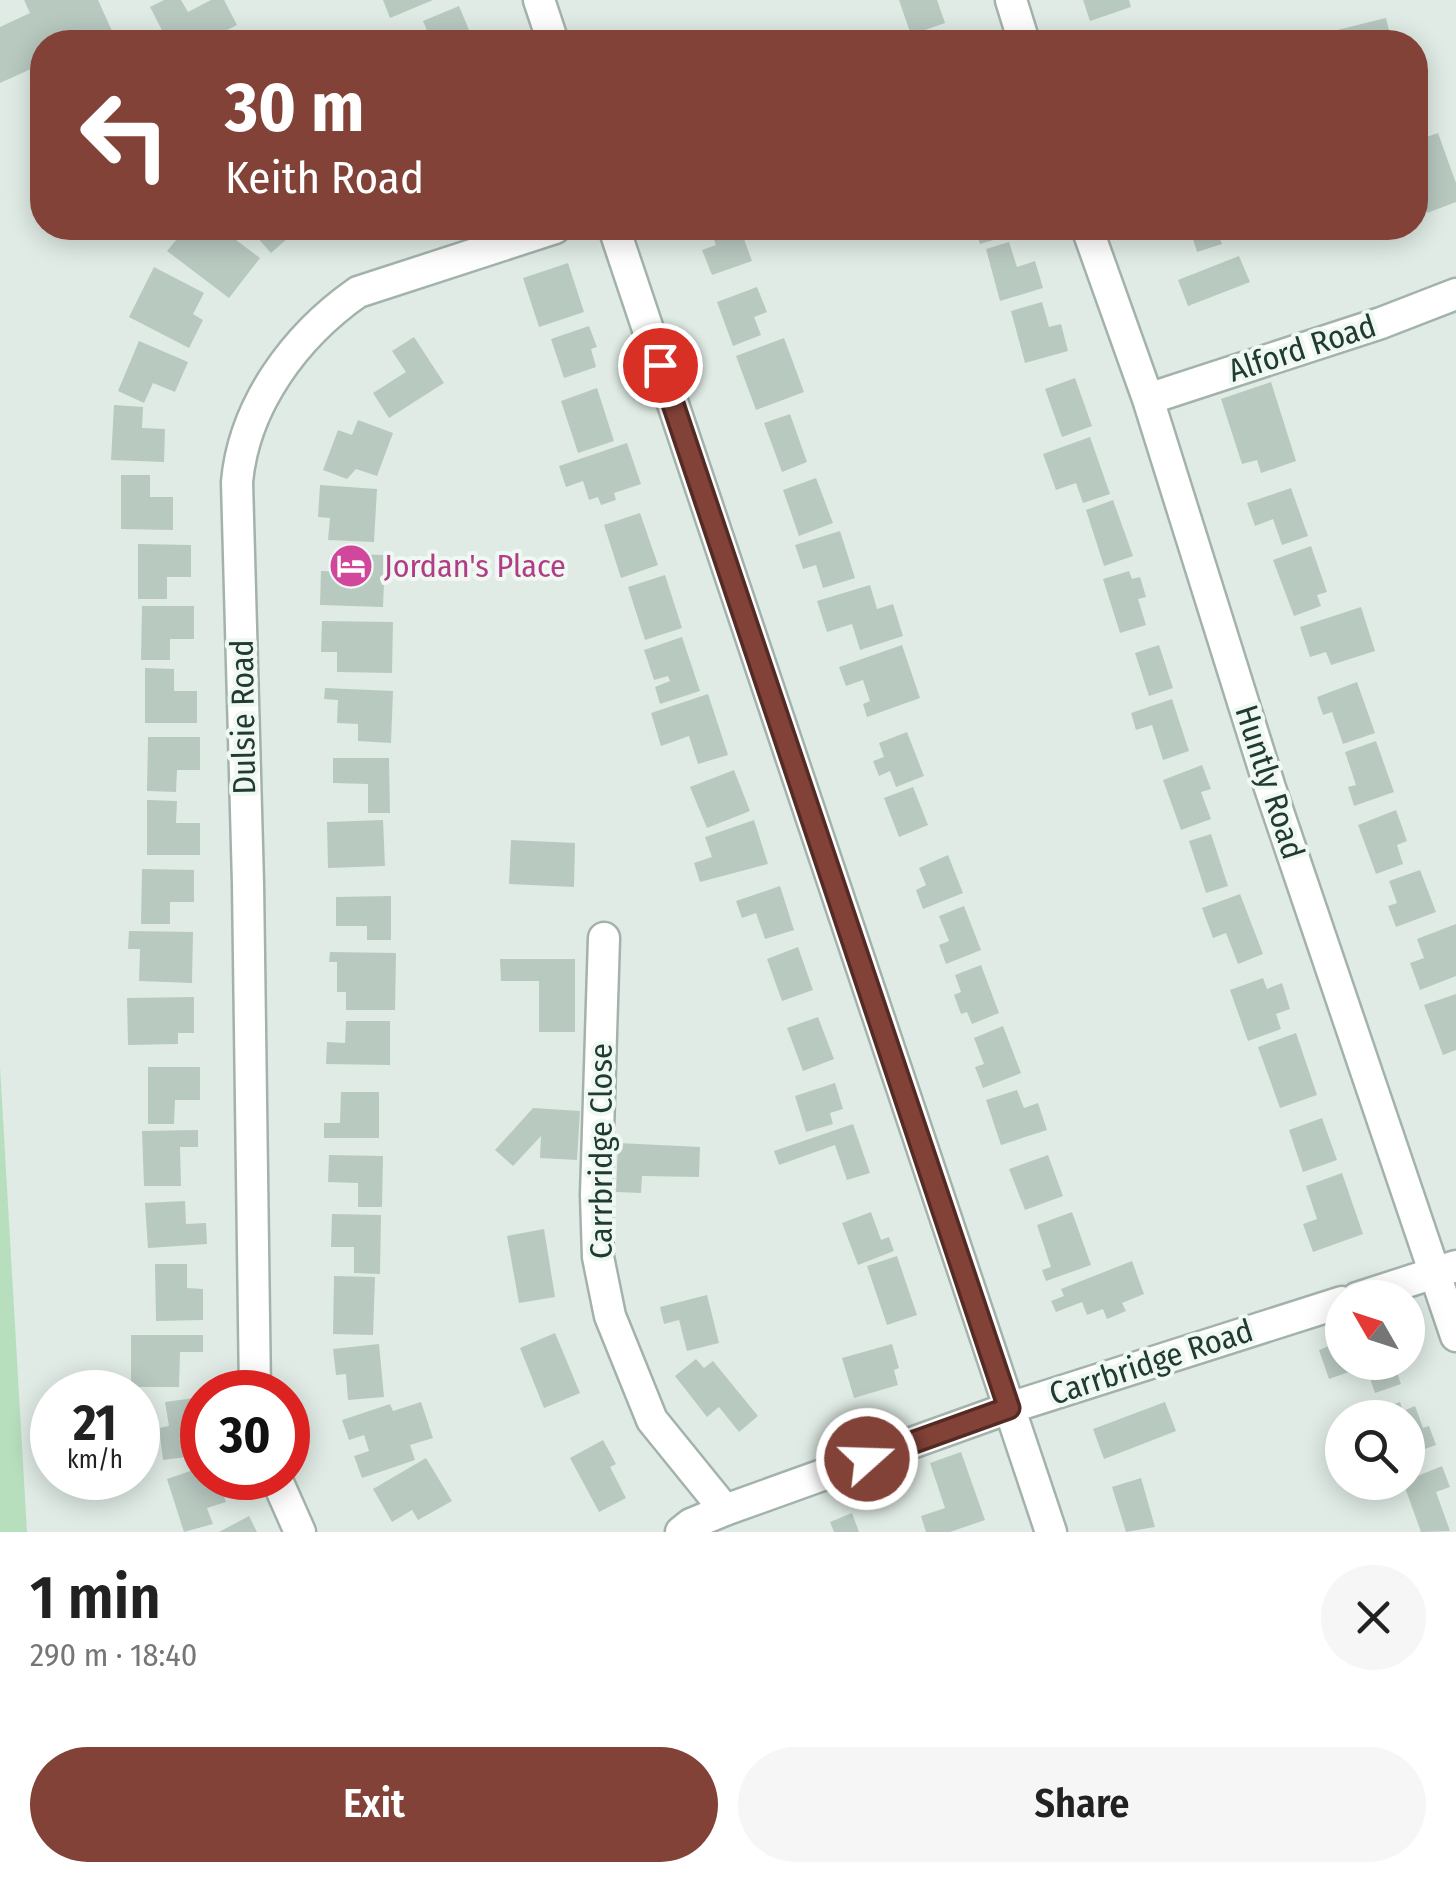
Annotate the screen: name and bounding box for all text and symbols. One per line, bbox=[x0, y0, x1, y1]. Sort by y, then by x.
text: 30 m bbox=[225, 66, 364, 150]
icon: left bbox=[60, 70, 190, 200]
text: Keith Road bbox=[225, 151, 424, 205]
street label: Alford Road bbox=[1223, 306, 1381, 390]
pin bbox=[618, 323, 703, 408]
icon: arrive bbox=[633, 338, 688, 393]
hotel icon: Jordan's Place bbox=[328, 543, 374, 589]
place label: Jordan's Place bbox=[384, 547, 566, 585]
street label: Dulsie Road bbox=[223, 639, 263, 795]
street label: Huntly Road bbox=[1227, 700, 1313, 864]
street label: Carrbridge Close bbox=[582, 1043, 620, 1259]
north arrow bbox=[1325, 1280, 1425, 1380]
map controls bbox=[1325, 1280, 1425, 1500]
street label: Carrbridge Road bbox=[1045, 1311, 1257, 1413]
speed limit sign: 30 bbox=[180, 1370, 310, 1500]
text: 21 bbox=[73, 1393, 117, 1453]
button: search bbox=[1325, 1400, 1425, 1500]
position arrow bbox=[815, 1407, 919, 1511]
text: km/h bbox=[67, 1445, 123, 1475]
text: 1 min bbox=[30, 1562, 161, 1634]
button: close bbox=[1321, 1565, 1426, 1670]
text: 290 m · 18:40 bbox=[30, 1636, 197, 1674]
button: Exit bbox=[30, 1747, 718, 1862]
button: Share bbox=[738, 1747, 1426, 1862]

